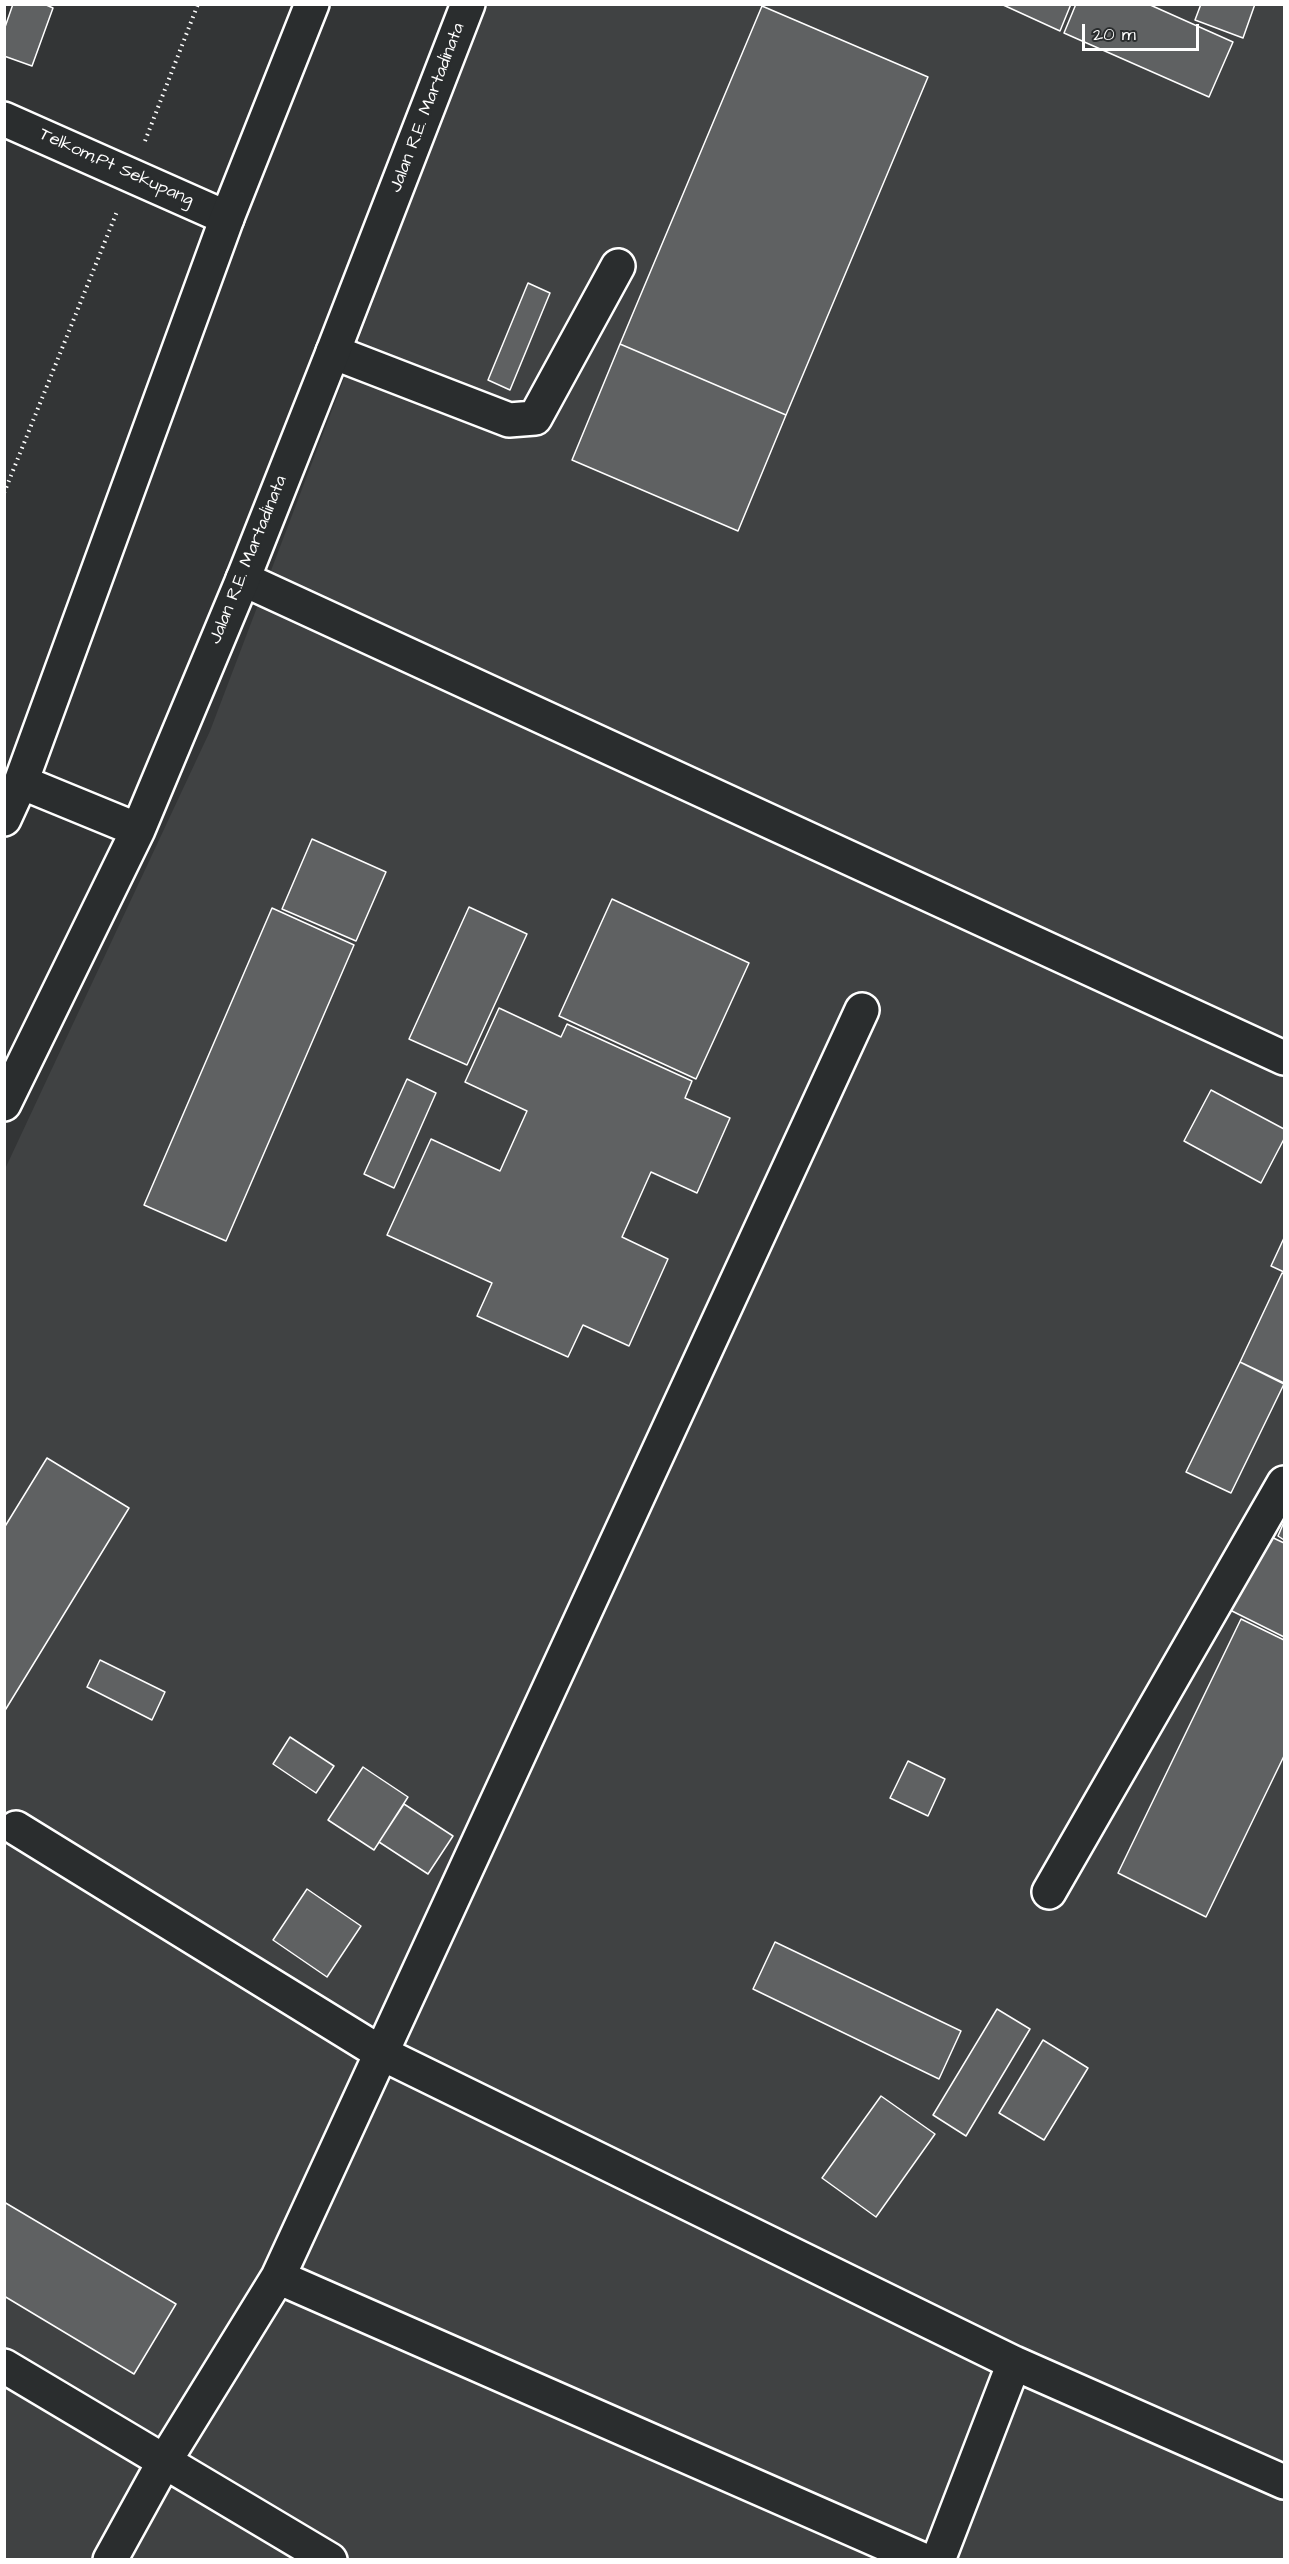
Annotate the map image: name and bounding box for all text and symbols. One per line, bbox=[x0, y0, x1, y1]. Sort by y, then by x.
scale bar bbox=[1085, 12, 1202, 50]
street label: Jalan R.E. Martadinata bbox=[386, 20, 470, 196]
text: 20 m bbox=[1093, 22, 1136, 47]
street label: Telkom,Pt Sekupang bbox=[35, 124, 197, 212]
street label: Jalan R.E. Martadinata bbox=[205, 473, 293, 647]

